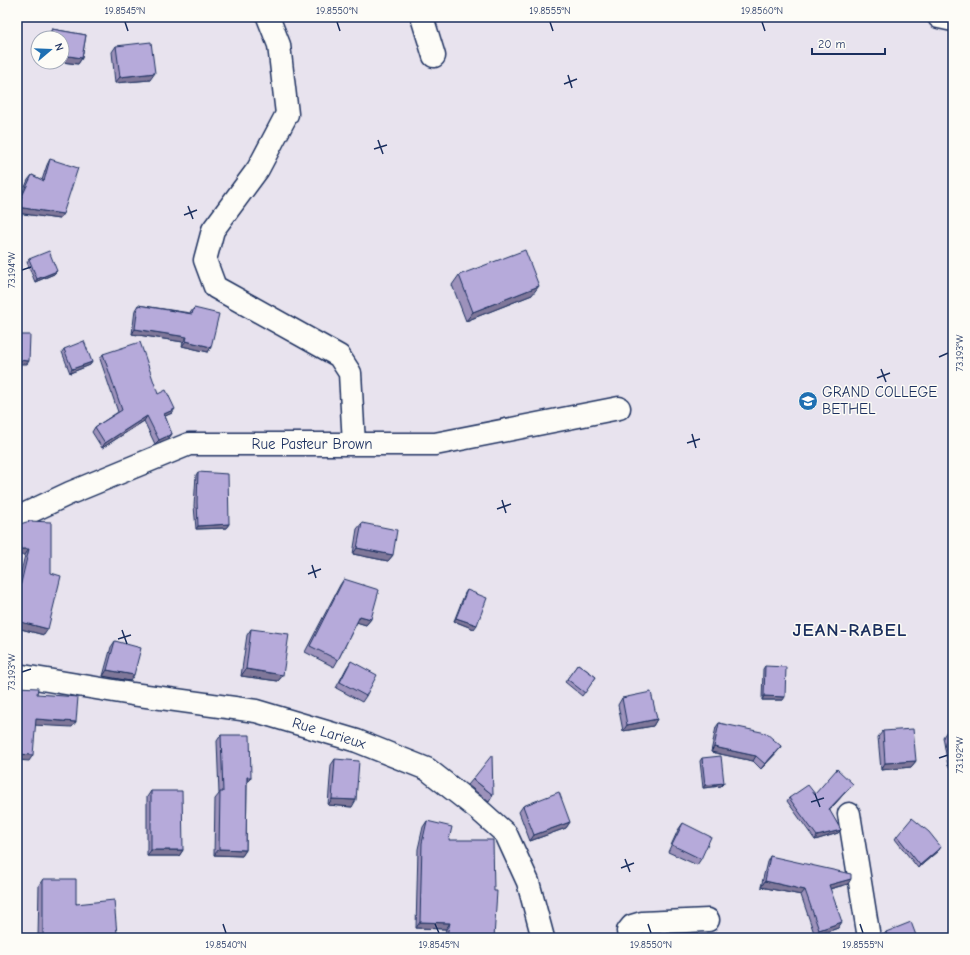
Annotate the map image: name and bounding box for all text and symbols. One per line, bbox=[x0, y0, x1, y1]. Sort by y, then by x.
text: 19.8545°N bbox=[105, 5, 145, 17]
text: 19.8550°N bbox=[316, 5, 358, 17]
text: 19.8555°N bbox=[529, 5, 571, 17]
text: 19.8560°N bbox=[741, 5, 783, 17]
north arrow bbox=[30, 30, 70, 70]
scale bar bbox=[812, 30, 885, 56]
text: 20 m bbox=[818, 37, 846, 51]
text: N bbox=[52, 41, 66, 52]
text: 73.194°W bbox=[6, 251, 18, 288]
text: 73.193°W bbox=[954, 334, 966, 371]
place label: GRAND COLLEGE BETHEL bbox=[822, 383, 937, 418]
school or university icon: GRAND COLLEGE BETHEL bbox=[797, 390, 819, 412]
street label: Rue Pasteur Brown bbox=[252, 435, 372, 453]
district label: JEAN-RABEL bbox=[792, 619, 908, 641]
text: 73.193°W bbox=[6, 653, 18, 690]
street label: Rue Larieux bbox=[290, 713, 369, 753]
text: 73.192°W bbox=[954, 736, 966, 773]
text: 19.8540°N bbox=[205, 939, 247, 951]
text: 19.8545°N bbox=[419, 939, 459, 951]
text: 19.8550°N bbox=[630, 939, 672, 951]
text: 19.8555°N bbox=[842, 939, 884, 951]

